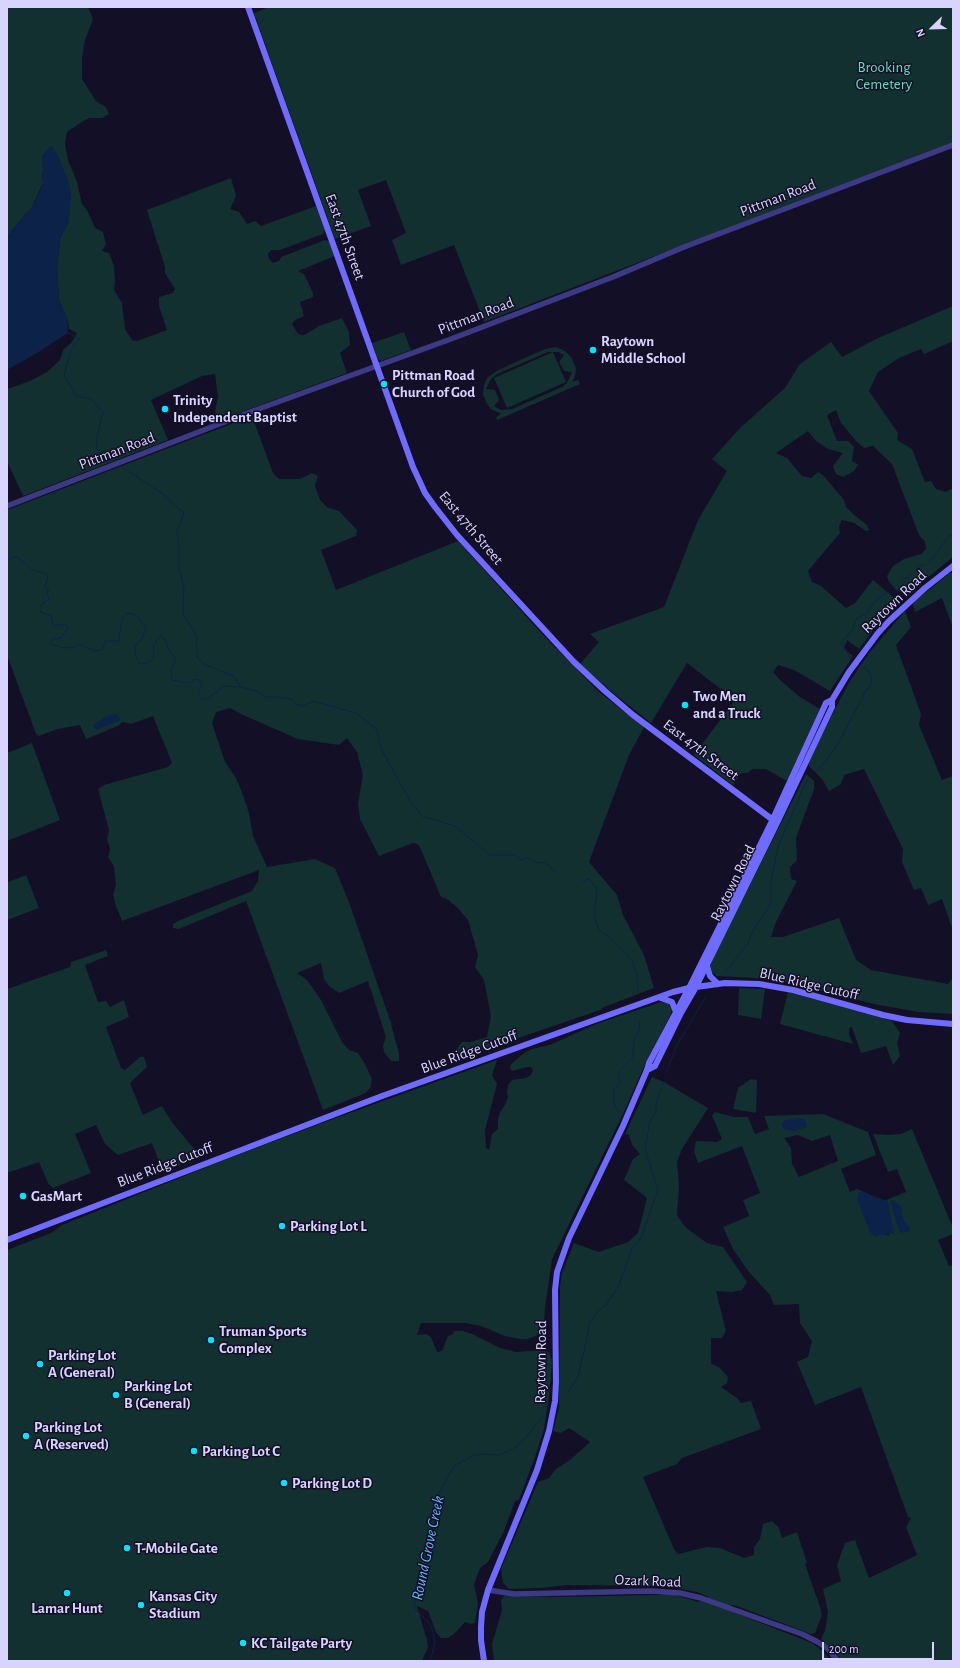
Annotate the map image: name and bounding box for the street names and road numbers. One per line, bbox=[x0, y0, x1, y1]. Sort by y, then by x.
street label: Pittman Road bbox=[738, 175, 818, 221]
street label: East 47th Street bbox=[321, 191, 369, 283]
street label: Pittman Road bbox=[436, 293, 516, 339]
street label: Pittman Road bbox=[77, 428, 157, 474]
street label: East 47th Street bbox=[435, 488, 507, 568]
street label: Raytown Road bbox=[858, 567, 930, 637]
street label: East 47th Street bbox=[659, 716, 743, 784]
street label: Raytown Road bbox=[707, 842, 759, 924]
street label: Blue Ridge Cutoff bbox=[758, 964, 860, 1004]
street label: Blue Ridge Cutoff bbox=[418, 1026, 520, 1078]
street label: Blue Ridge Cutoff bbox=[115, 1138, 215, 1192]
street label: Raytown Road bbox=[531, 1320, 551, 1404]
street label: Ozark Road bbox=[614, 1571, 682, 1591]

